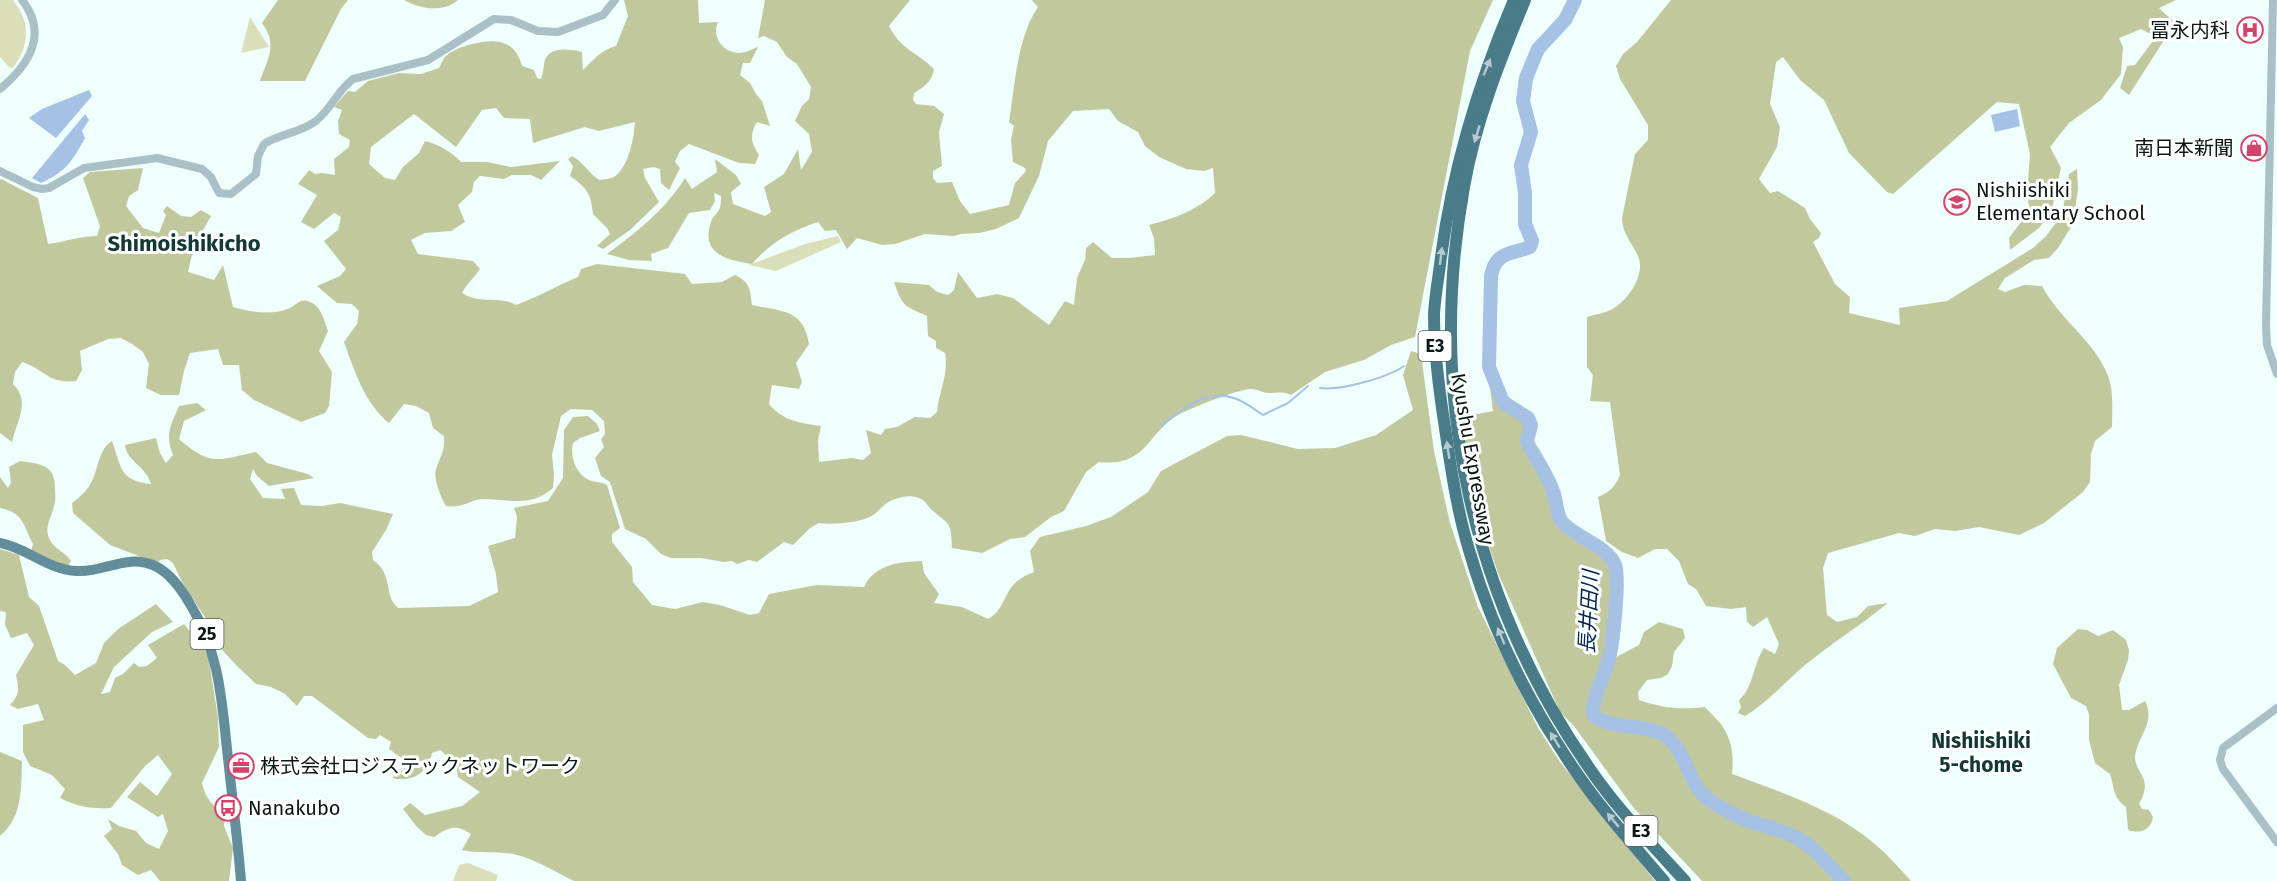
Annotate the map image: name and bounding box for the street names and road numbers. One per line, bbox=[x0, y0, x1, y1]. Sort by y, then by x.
road number: E3 bbox=[1418, 331, 1452, 361]
street label: Kyushu Expressway bbox=[1446, 371, 1500, 547]
road number: 25 bbox=[190, 619, 224, 649]
road number: E3 bbox=[1624, 816, 1658, 846]

